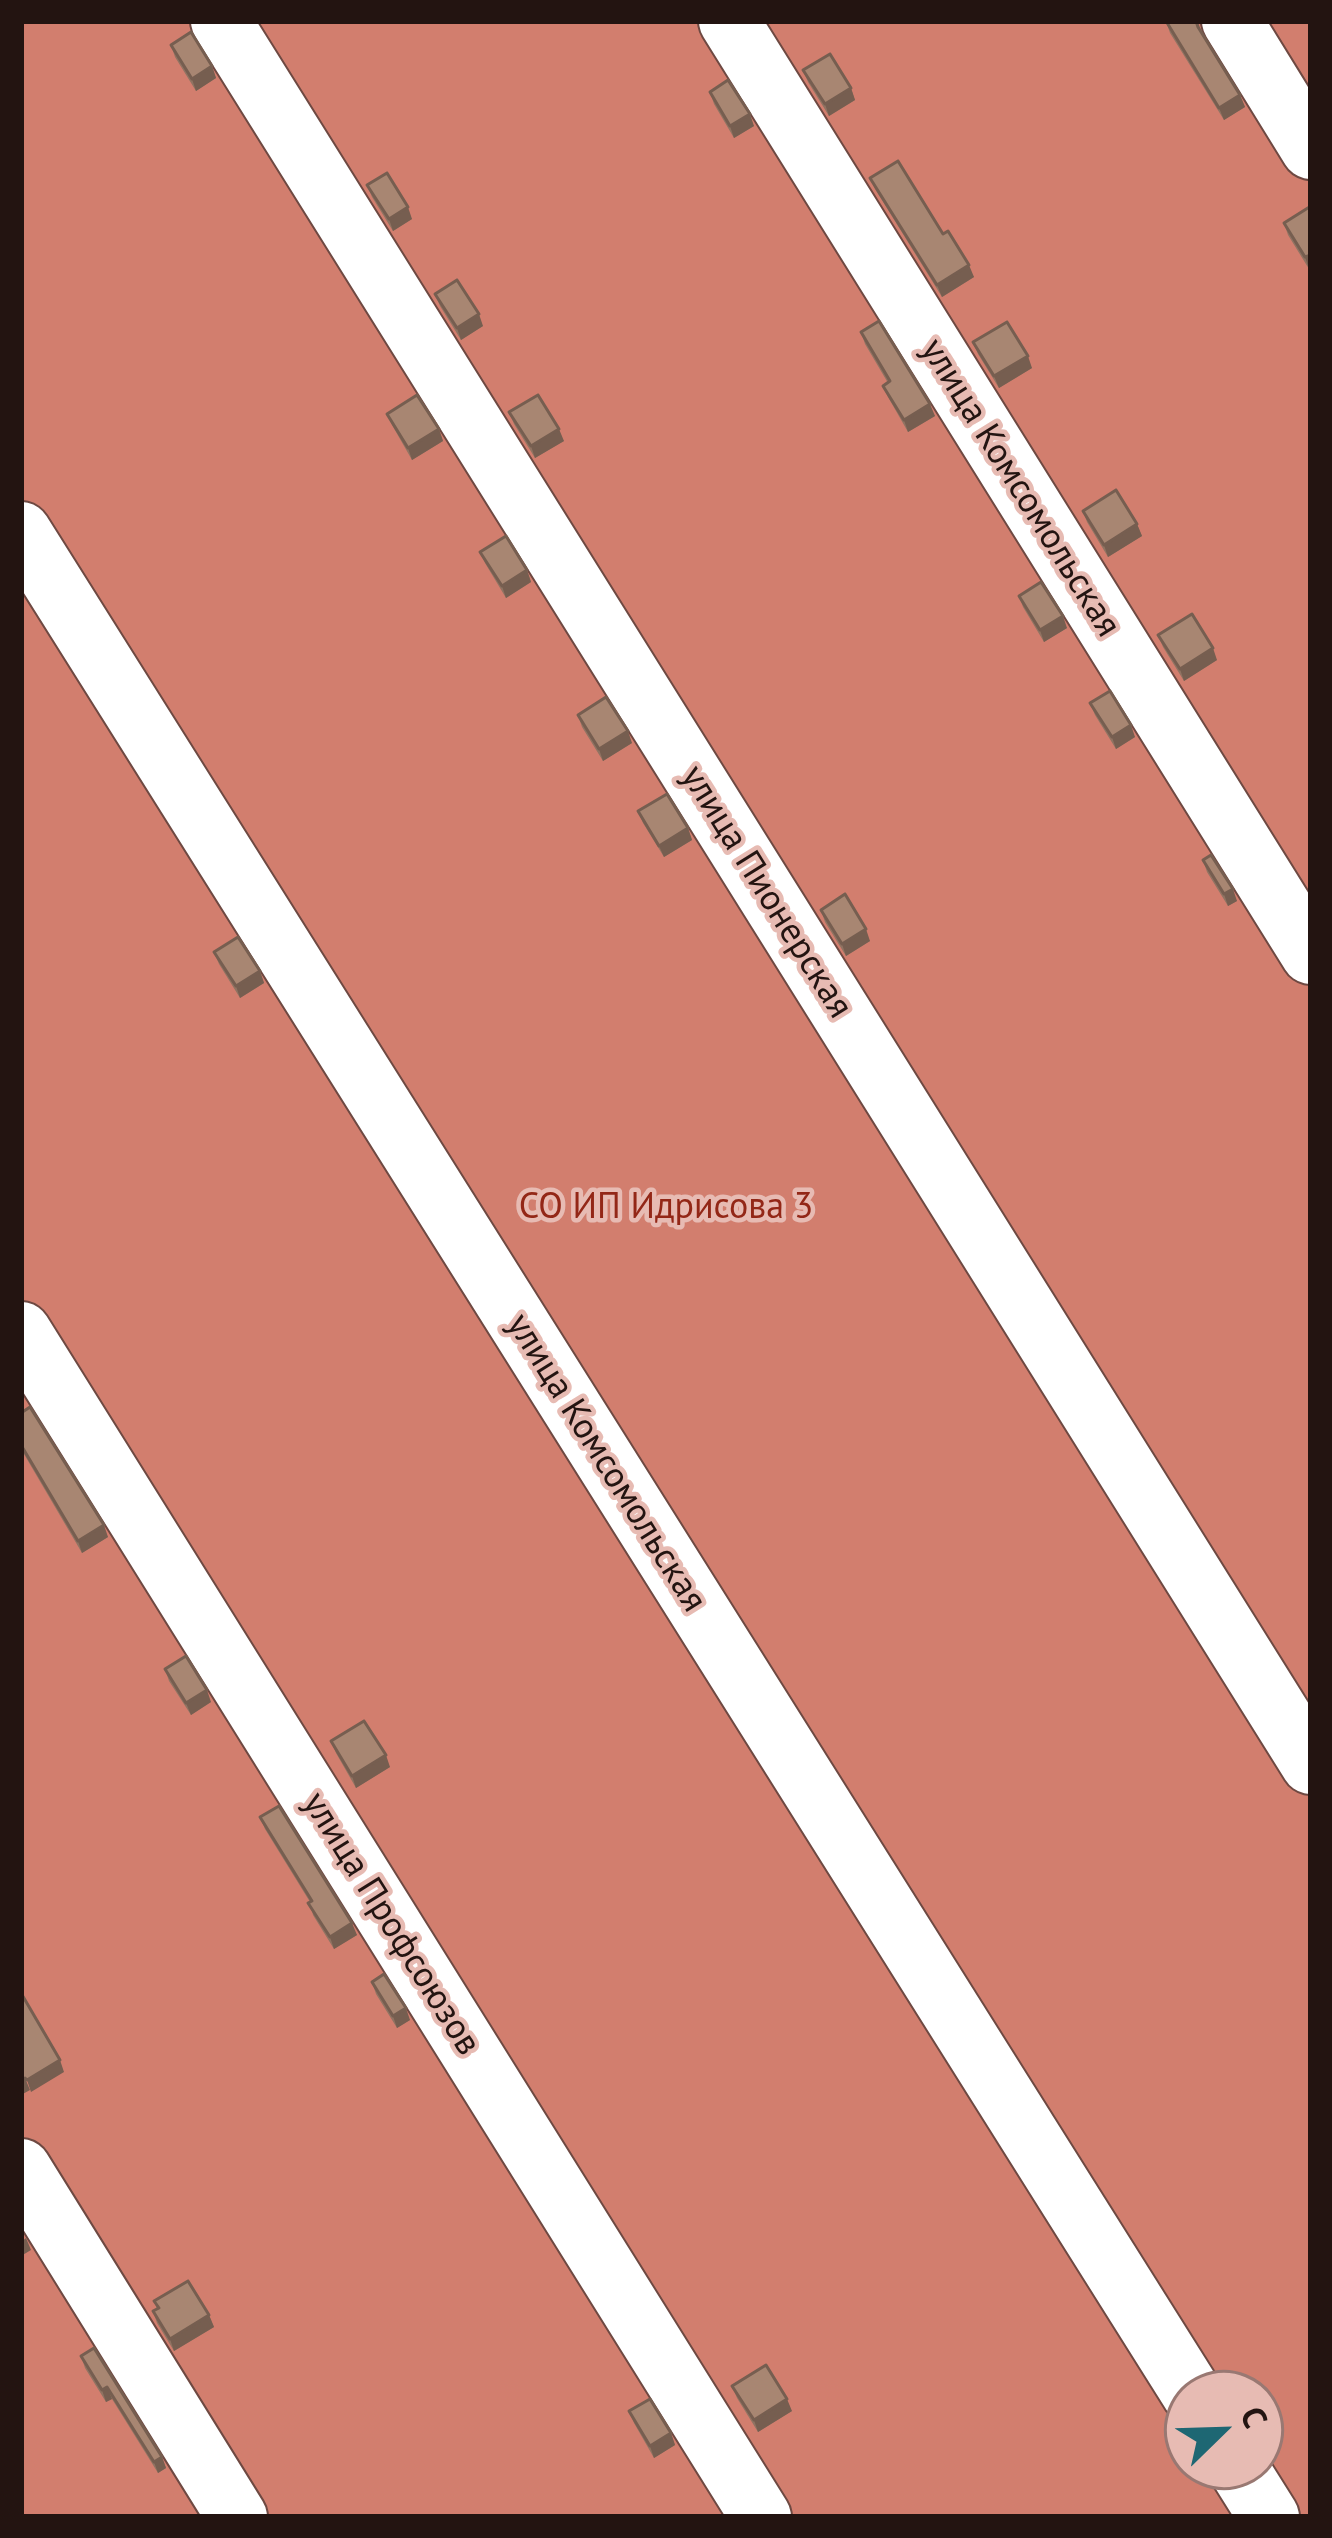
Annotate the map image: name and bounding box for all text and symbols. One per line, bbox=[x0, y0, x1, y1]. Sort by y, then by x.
street label: улица Комсомольская bbox=[911, 331, 1129, 645]
street label: улица Пионерская bbox=[671, 758, 861, 1026]
park label: СО ИП Идрисова 3 bbox=[519, 1186, 813, 1230]
street label: улица Комсомольская bbox=[497, 1306, 715, 1620]
street label: улица Профсоюзов bbox=[293, 1785, 489, 2063]
north arrow bbox=[1164, 2370, 1284, 2490]
text: С bbox=[1231, 2400, 1278, 2434]

